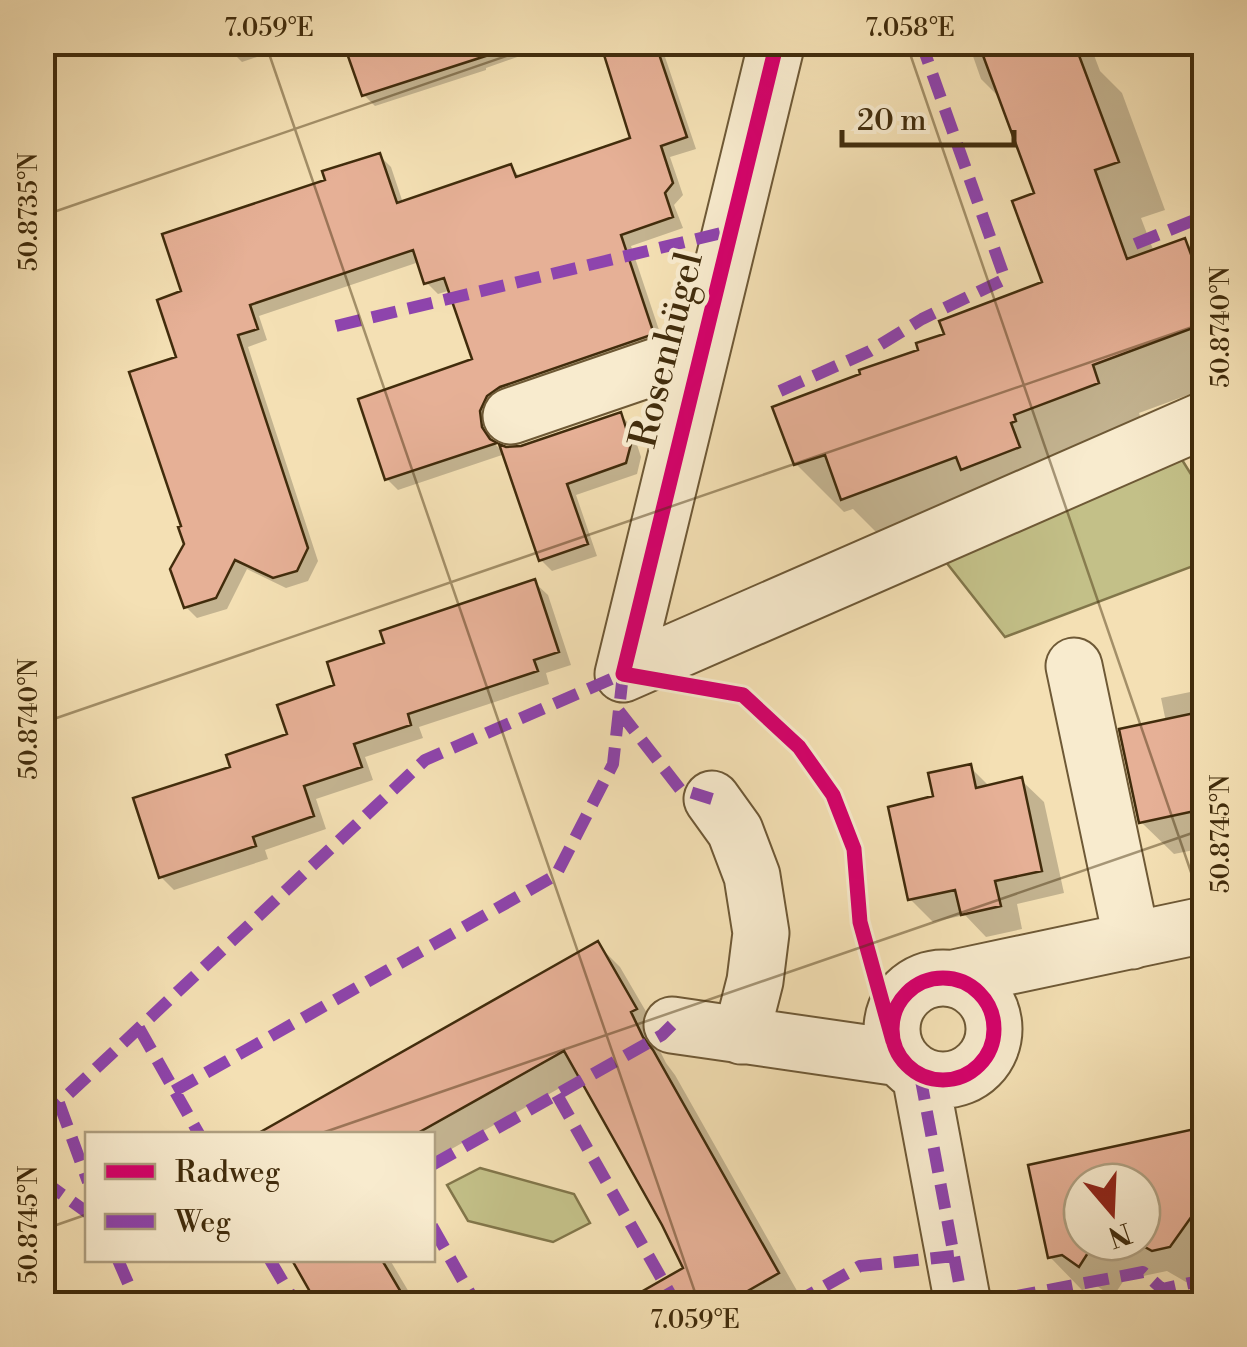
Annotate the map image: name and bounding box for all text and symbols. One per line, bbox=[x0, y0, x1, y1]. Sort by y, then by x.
text: 7.059°E bbox=[224, 13, 314, 44]
text: 7.058°E bbox=[865, 13, 955, 44]
scale bar bbox=[842, 85, 1014, 147]
text: 20 m bbox=[857, 102, 926, 140]
text: 50.8735°N bbox=[14, 152, 45, 271]
street label: Rosenhügel bbox=[620, 247, 714, 453]
text: 50.8740°N bbox=[1206, 266, 1237, 388]
text: 50.8740°N bbox=[14, 658, 45, 780]
text: 50.8745°N bbox=[1206, 774, 1237, 893]
legend bbox=[85, 1132, 435, 1262]
text: Radweg bbox=[175, 1154, 281, 1192]
north arrow bbox=[1062, 1162, 1162, 1262]
text: 50.8745°N bbox=[14, 1165, 45, 1284]
text: Weg bbox=[174, 1204, 231, 1242]
text: N bbox=[1103, 1214, 1136, 1254]
text: 7.059°E bbox=[650, 1305, 740, 1336]

